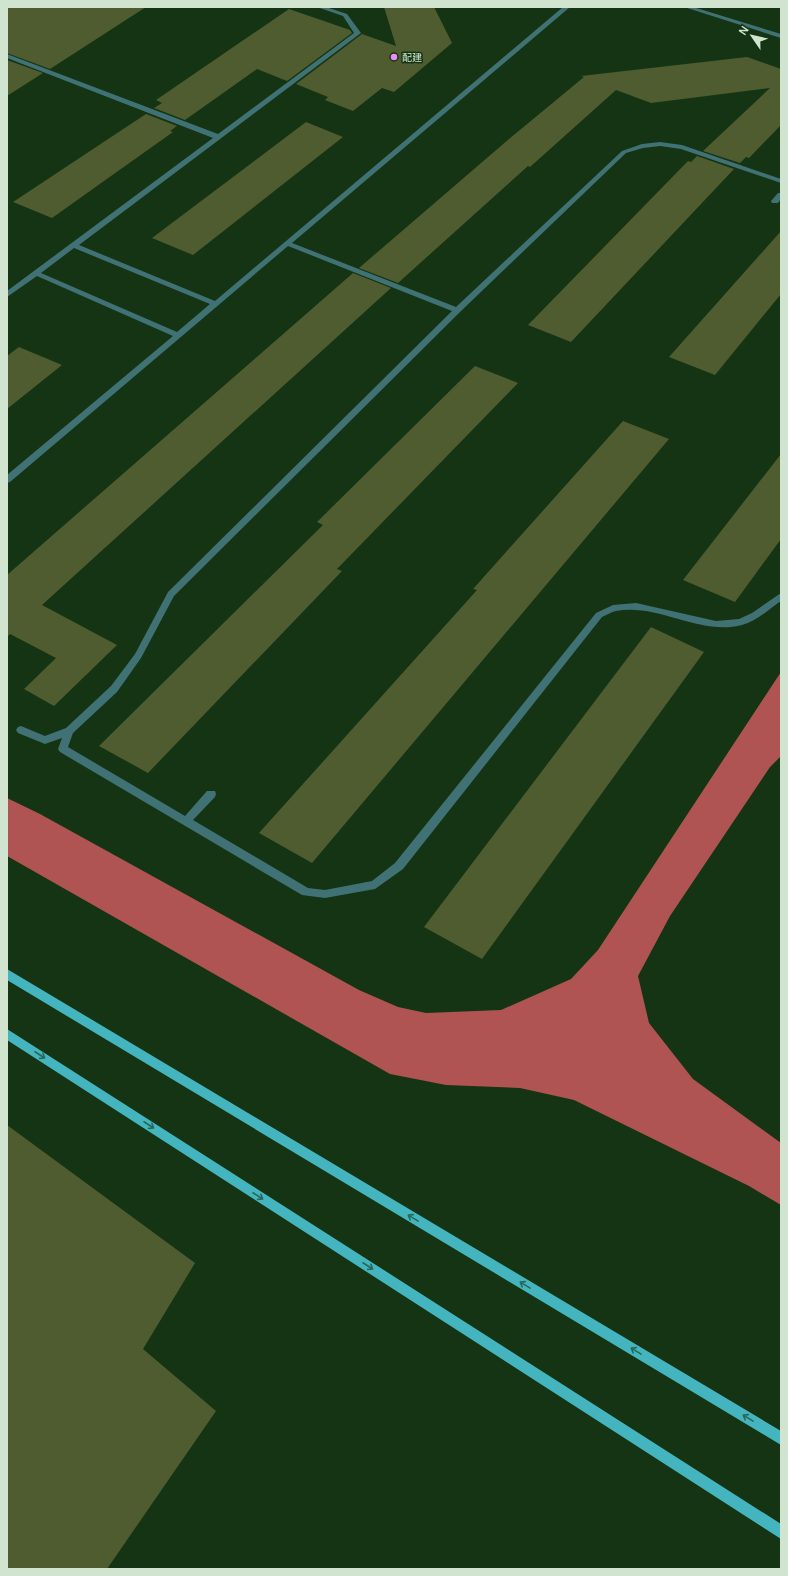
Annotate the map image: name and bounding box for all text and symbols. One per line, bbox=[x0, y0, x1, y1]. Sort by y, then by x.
north arrow bbox=[732, 16, 772, 56]
text: N bbox=[735, 23, 752, 38]
place label: 配建 bbox=[402, 50, 422, 64]
marker: 配建 bbox=[389, 52, 399, 62]
one-way arrow bbox=[34, 1051, 45, 1059]
one-way arrow bbox=[143, 1122, 155, 1130]
one-way arrow bbox=[253, 1191, 264, 1200]
one-way arrow bbox=[407, 1213, 419, 1221]
one-way arrow bbox=[362, 1262, 373, 1270]
one-way arrow bbox=[519, 1280, 531, 1288]
one-way arrow bbox=[630, 1347, 642, 1355]
one-way arrow bbox=[742, 1414, 754, 1422]

